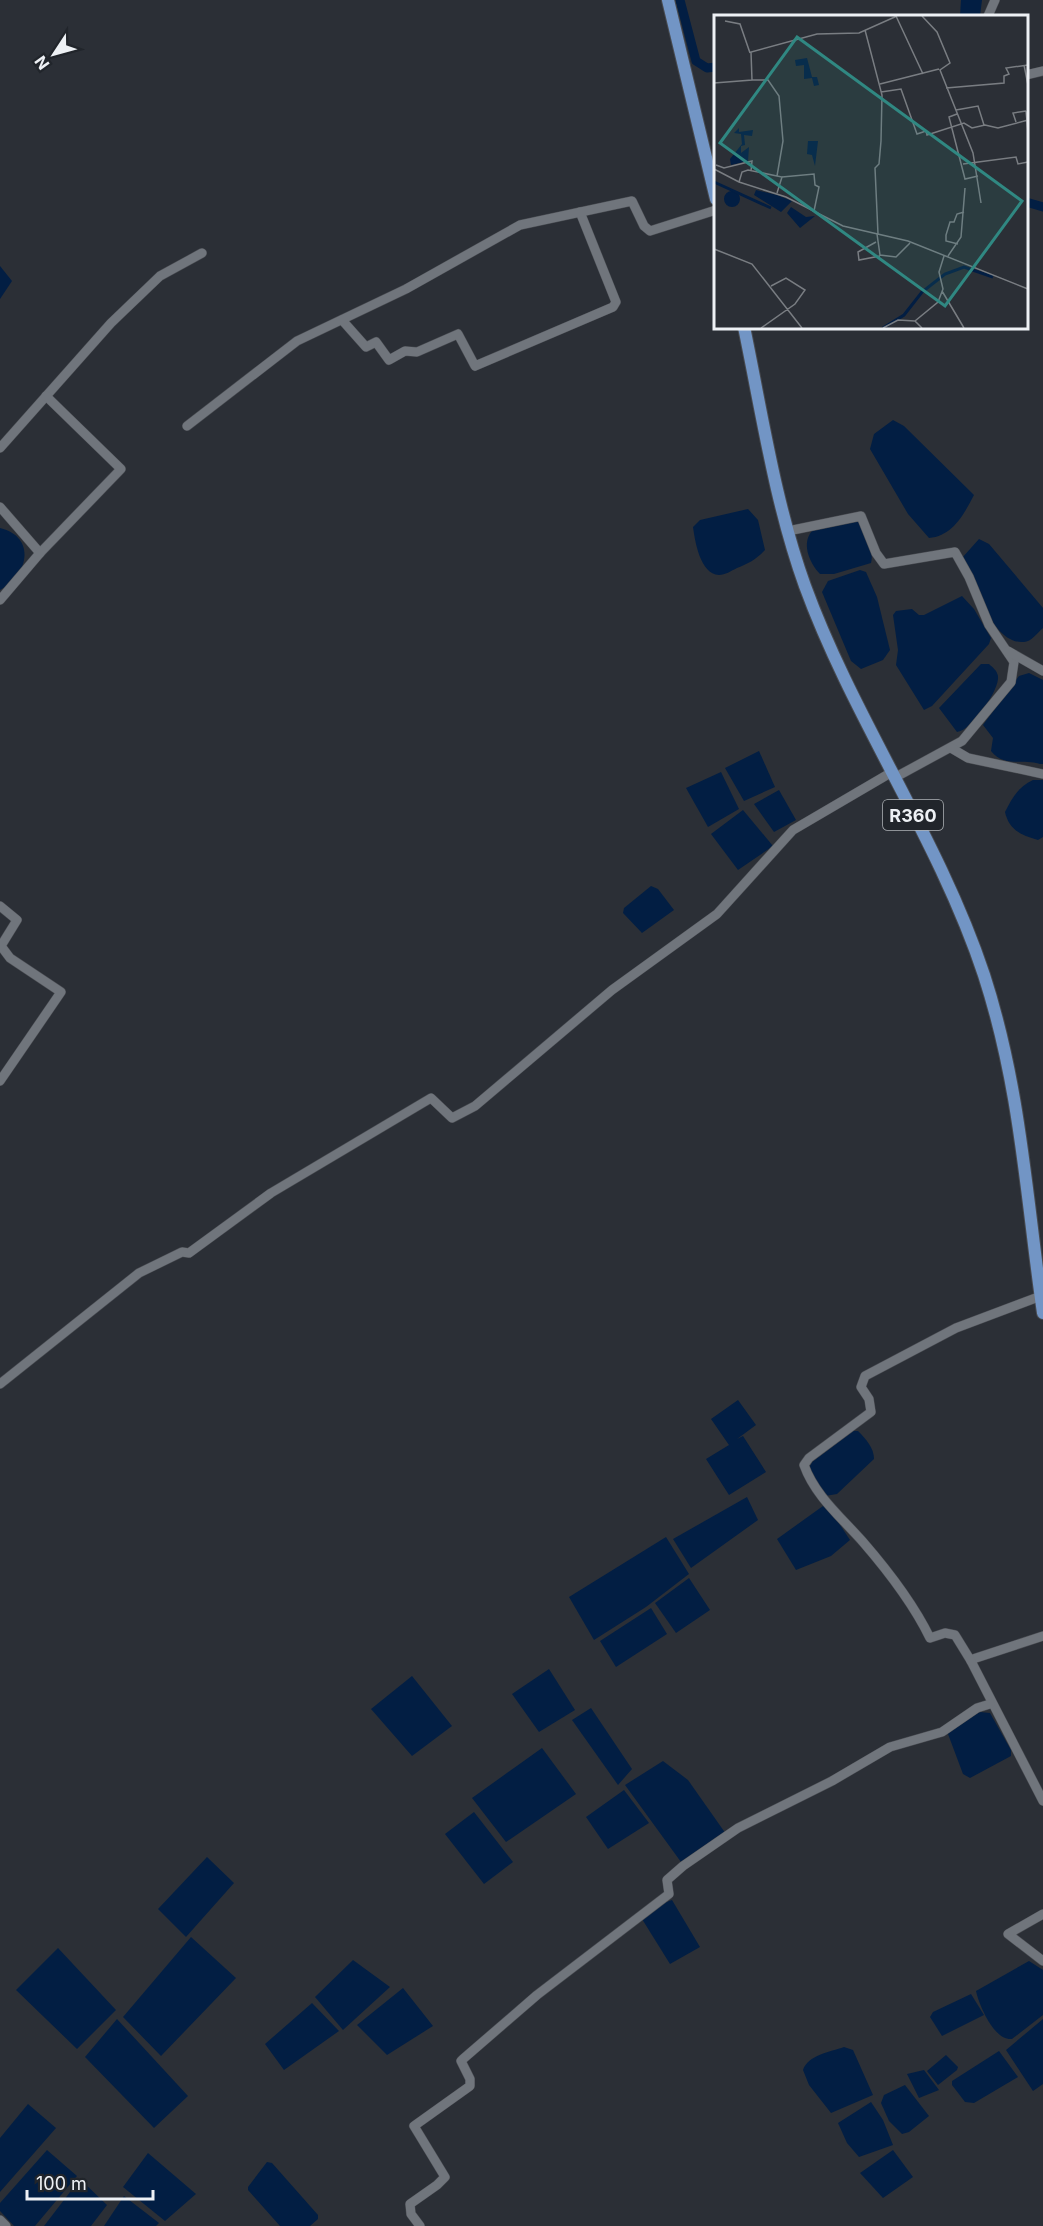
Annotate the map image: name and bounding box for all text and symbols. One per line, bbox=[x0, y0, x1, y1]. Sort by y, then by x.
inset map bbox=[714, 15, 1028, 328]
north arrow bbox=[24, 24, 84, 84]
text: N bbox=[30, 52, 54, 74]
road number: R360 bbox=[883, 800, 943, 830]
scale bar bbox=[27, 2163, 153, 2201]
text: 100 m bbox=[36, 2173, 87, 2194]

